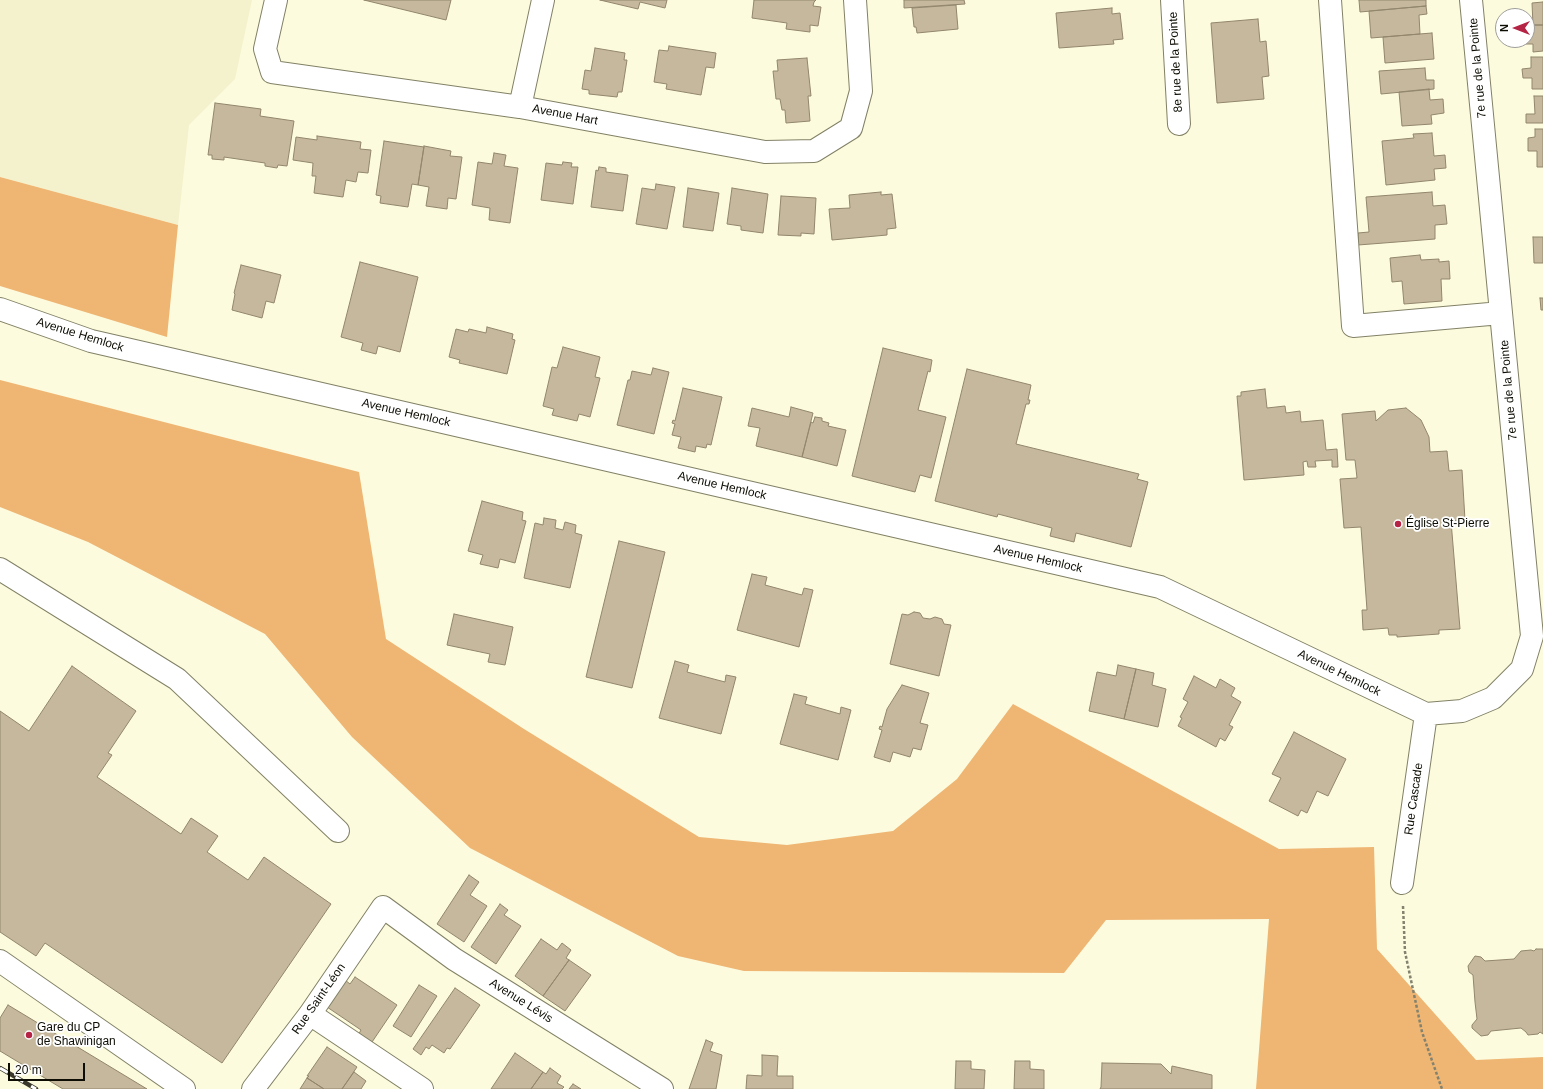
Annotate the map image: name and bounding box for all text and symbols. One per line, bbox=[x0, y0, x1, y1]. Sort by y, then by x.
north arrow bbox=[1495, 8, 1535, 48]
street label: 8e rue de la Pointe bbox=[1166, 11, 1186, 113]
street label: 7e rue de la Pointe bbox=[1466, 17, 1490, 119]
text: N bbox=[1498, 24, 1510, 32]
street label: Avenue Hart bbox=[531, 102, 599, 128]
street label: Avenue Hemlock bbox=[35, 315, 125, 355]
street label: 7e rue de la Pointe bbox=[1497, 339, 1521, 441]
street label: Avenue Hemlock bbox=[360, 396, 452, 430]
street label: Avenue Hemlock bbox=[676, 469, 768, 503]
place label: Église St-Pierre bbox=[1406, 517, 1489, 531]
marker: Église St-Pierre bbox=[1393, 519, 1403, 529]
street label: Avenue Hemlock bbox=[992, 542, 1084, 576]
street label: Avenue Hemlock bbox=[1295, 647, 1383, 699]
street label: Rue Cascade bbox=[1402, 762, 1426, 836]
street label: Rue Saint-Léon bbox=[289, 961, 349, 1037]
street label: Avenue Lévis bbox=[487, 976, 555, 1026]
place label: Gare du CP de Shawinigan bbox=[37, 1021, 116, 1049]
marker: Gare du CP de Shawinigan bbox=[24, 1030, 34, 1040]
scale bar bbox=[10, 1055, 87, 1081]
text: 20 m bbox=[15, 1063, 42, 1077]

